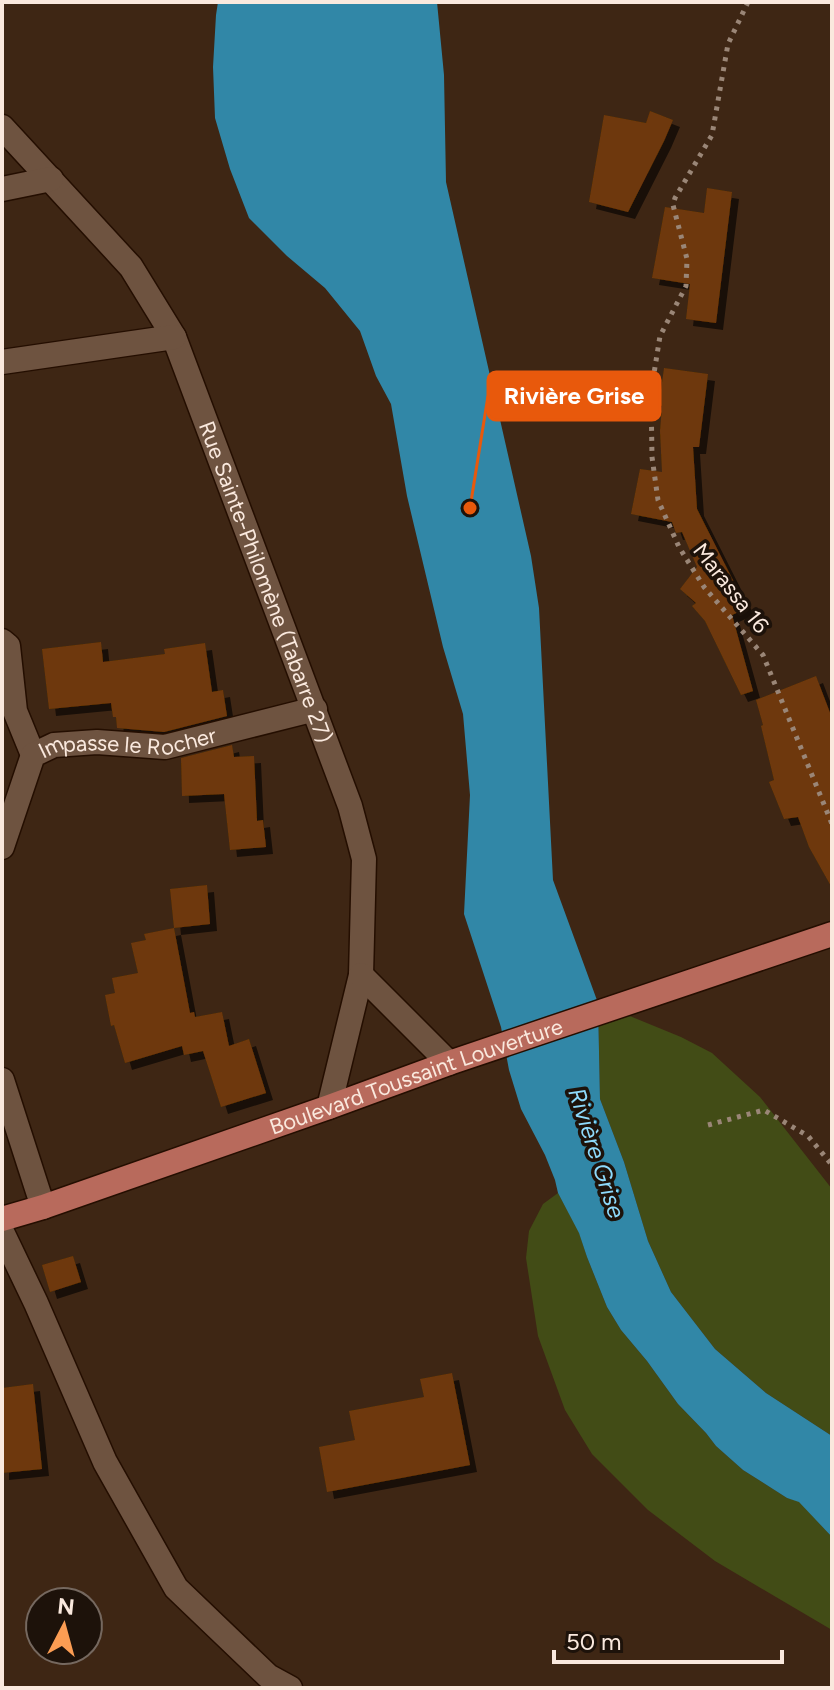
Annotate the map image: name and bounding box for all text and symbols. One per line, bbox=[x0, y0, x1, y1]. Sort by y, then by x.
callout: Rivière Grise bbox=[488, 372, 660, 420]
text: Rivière Grise bbox=[504, 381, 644, 410]
street label: Rue Sainte-Philomène (Tabarre 27) bbox=[193, 417, 339, 746]
street label: Marassa 16 bbox=[687, 537, 775, 639]
street label: Impasse le Rocher bbox=[34, 721, 219, 764]
street label: Boulevard Toussaint Louverture bbox=[266, 1012, 566, 1140]
water label: Rivière Grise bbox=[562, 1084, 632, 1222]
north arrow bbox=[24, 1586, 104, 1666]
text: N bbox=[56, 1592, 76, 1621]
scale bar bbox=[554, 1614, 782, 1664]
text: 50 m bbox=[566, 1627, 622, 1656]

